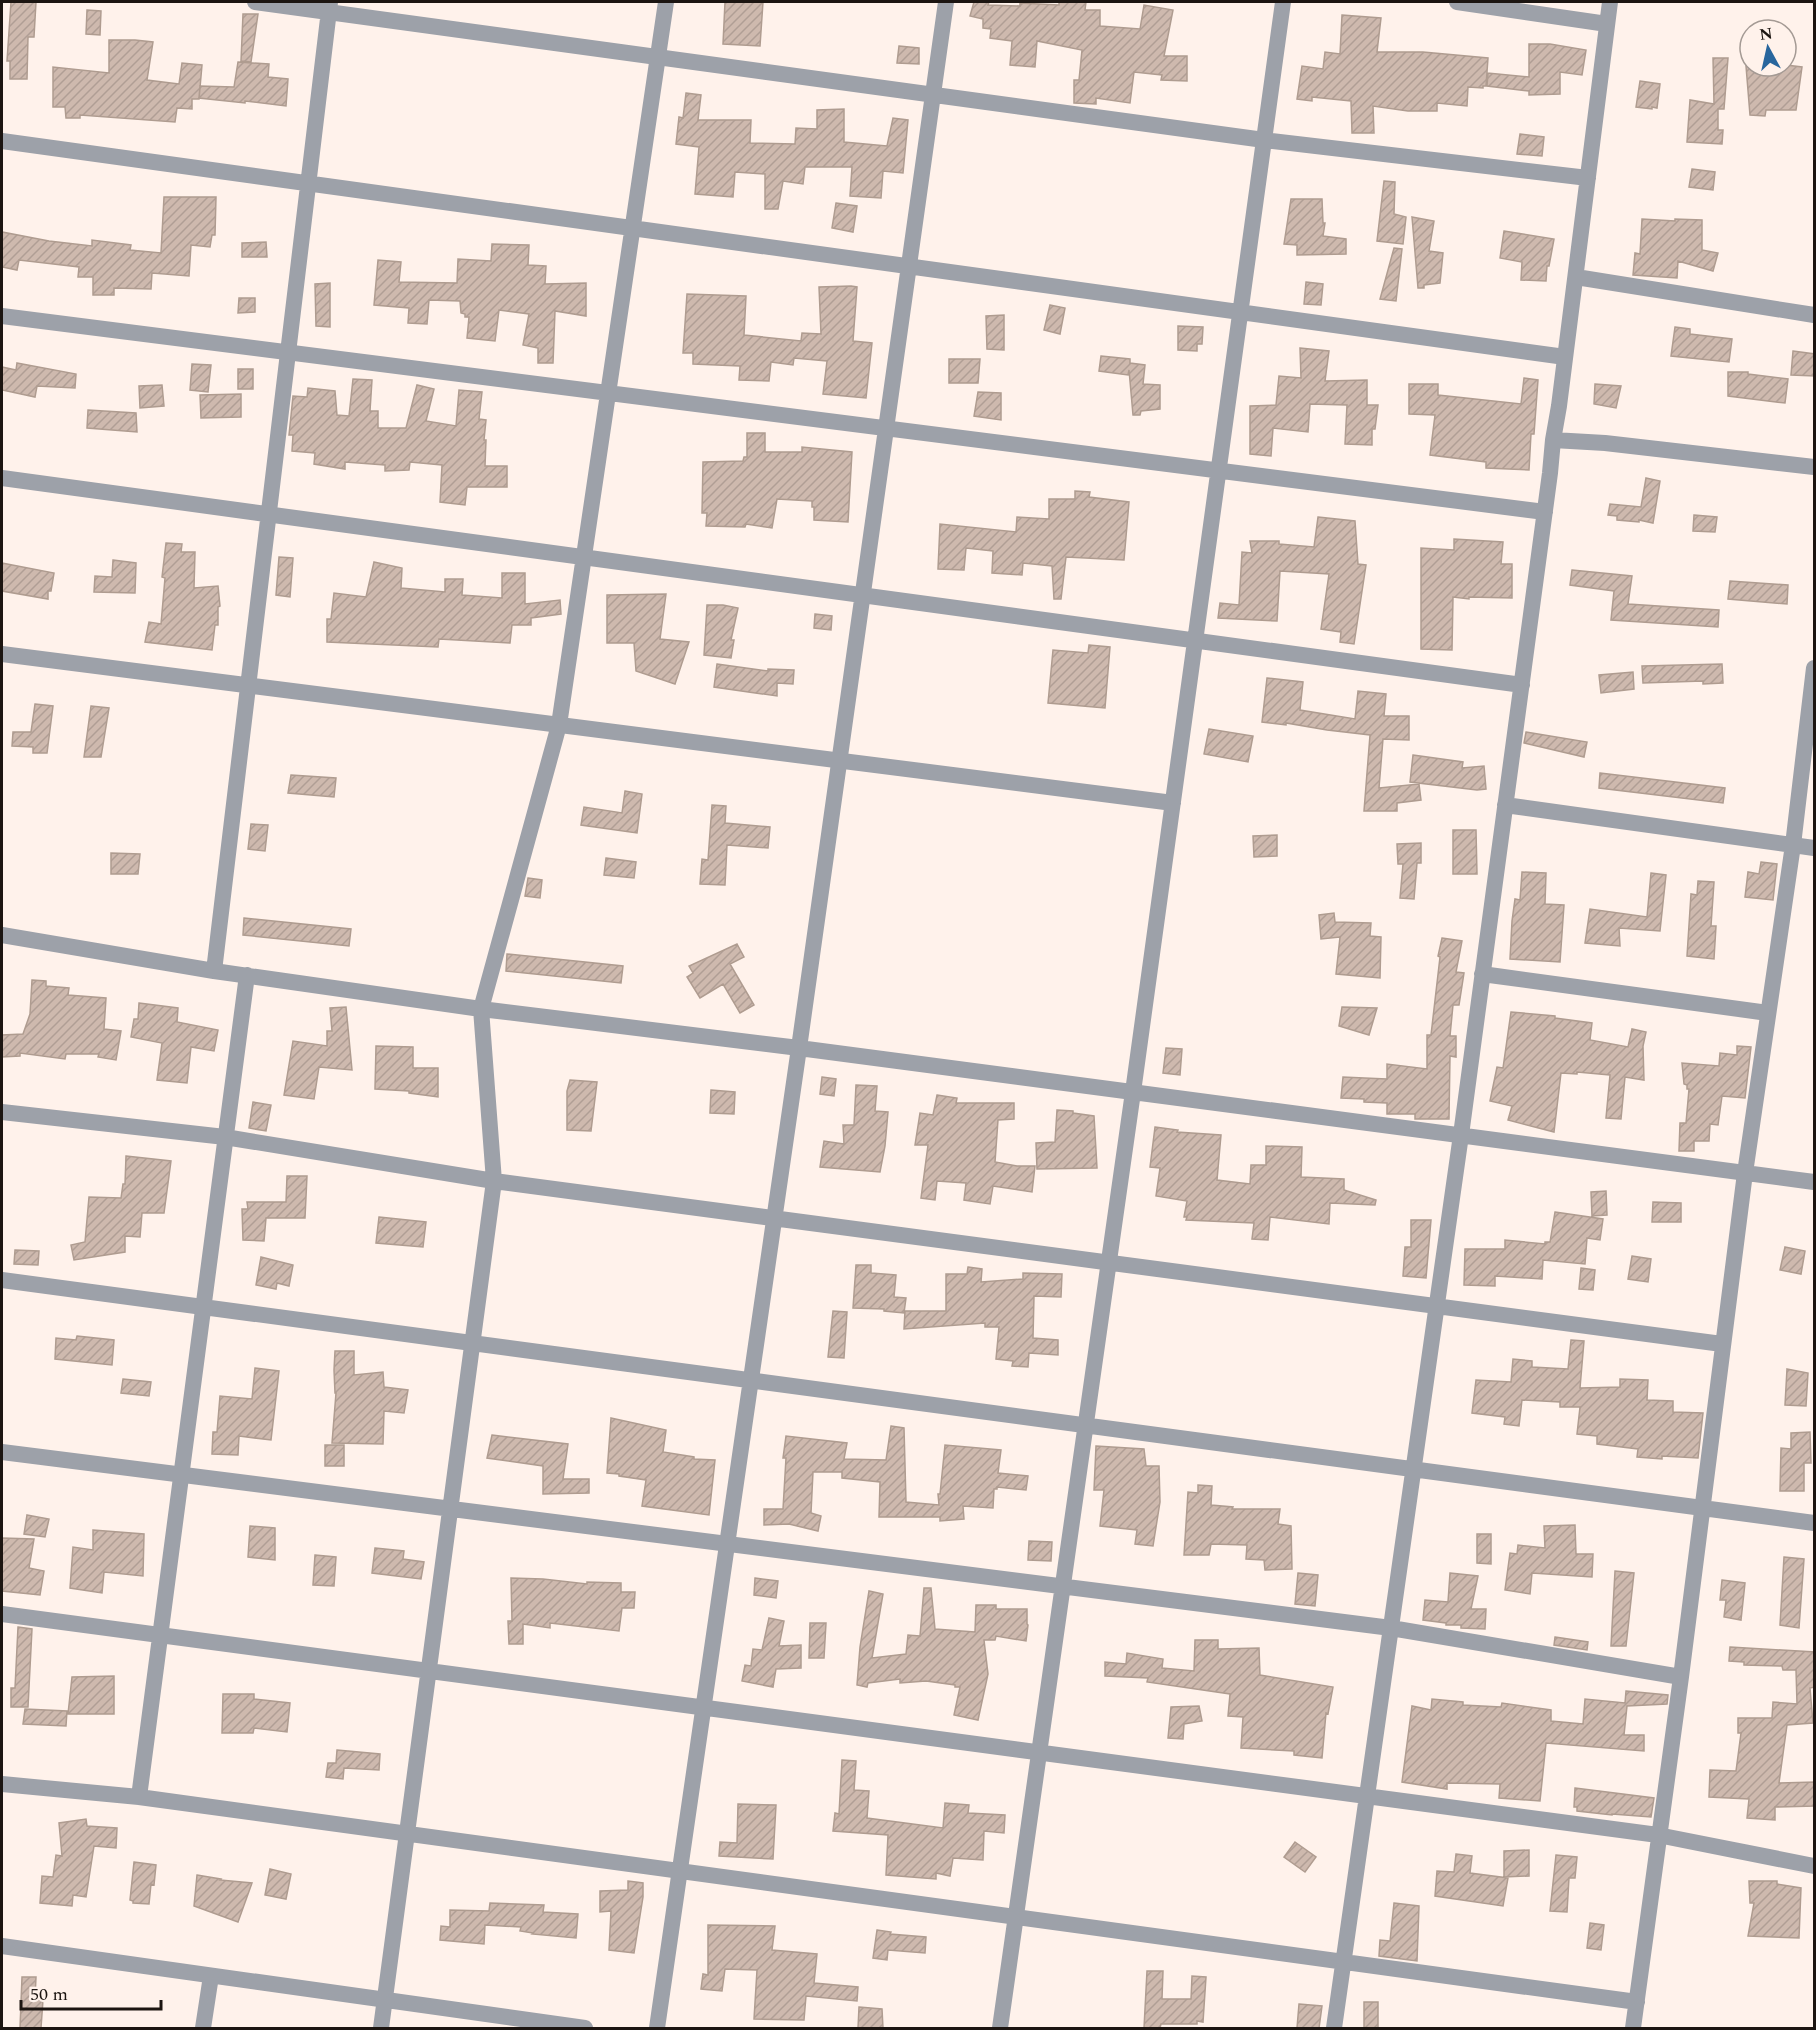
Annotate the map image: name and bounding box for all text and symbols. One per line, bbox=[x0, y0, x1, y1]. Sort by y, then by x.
north arrow bbox=[1738, 18, 1798, 78]
text: N bbox=[1758, 21, 1774, 47]
scale bar bbox=[21, 1973, 160, 2011]
text: 50 m bbox=[30, 1981, 68, 2008]

